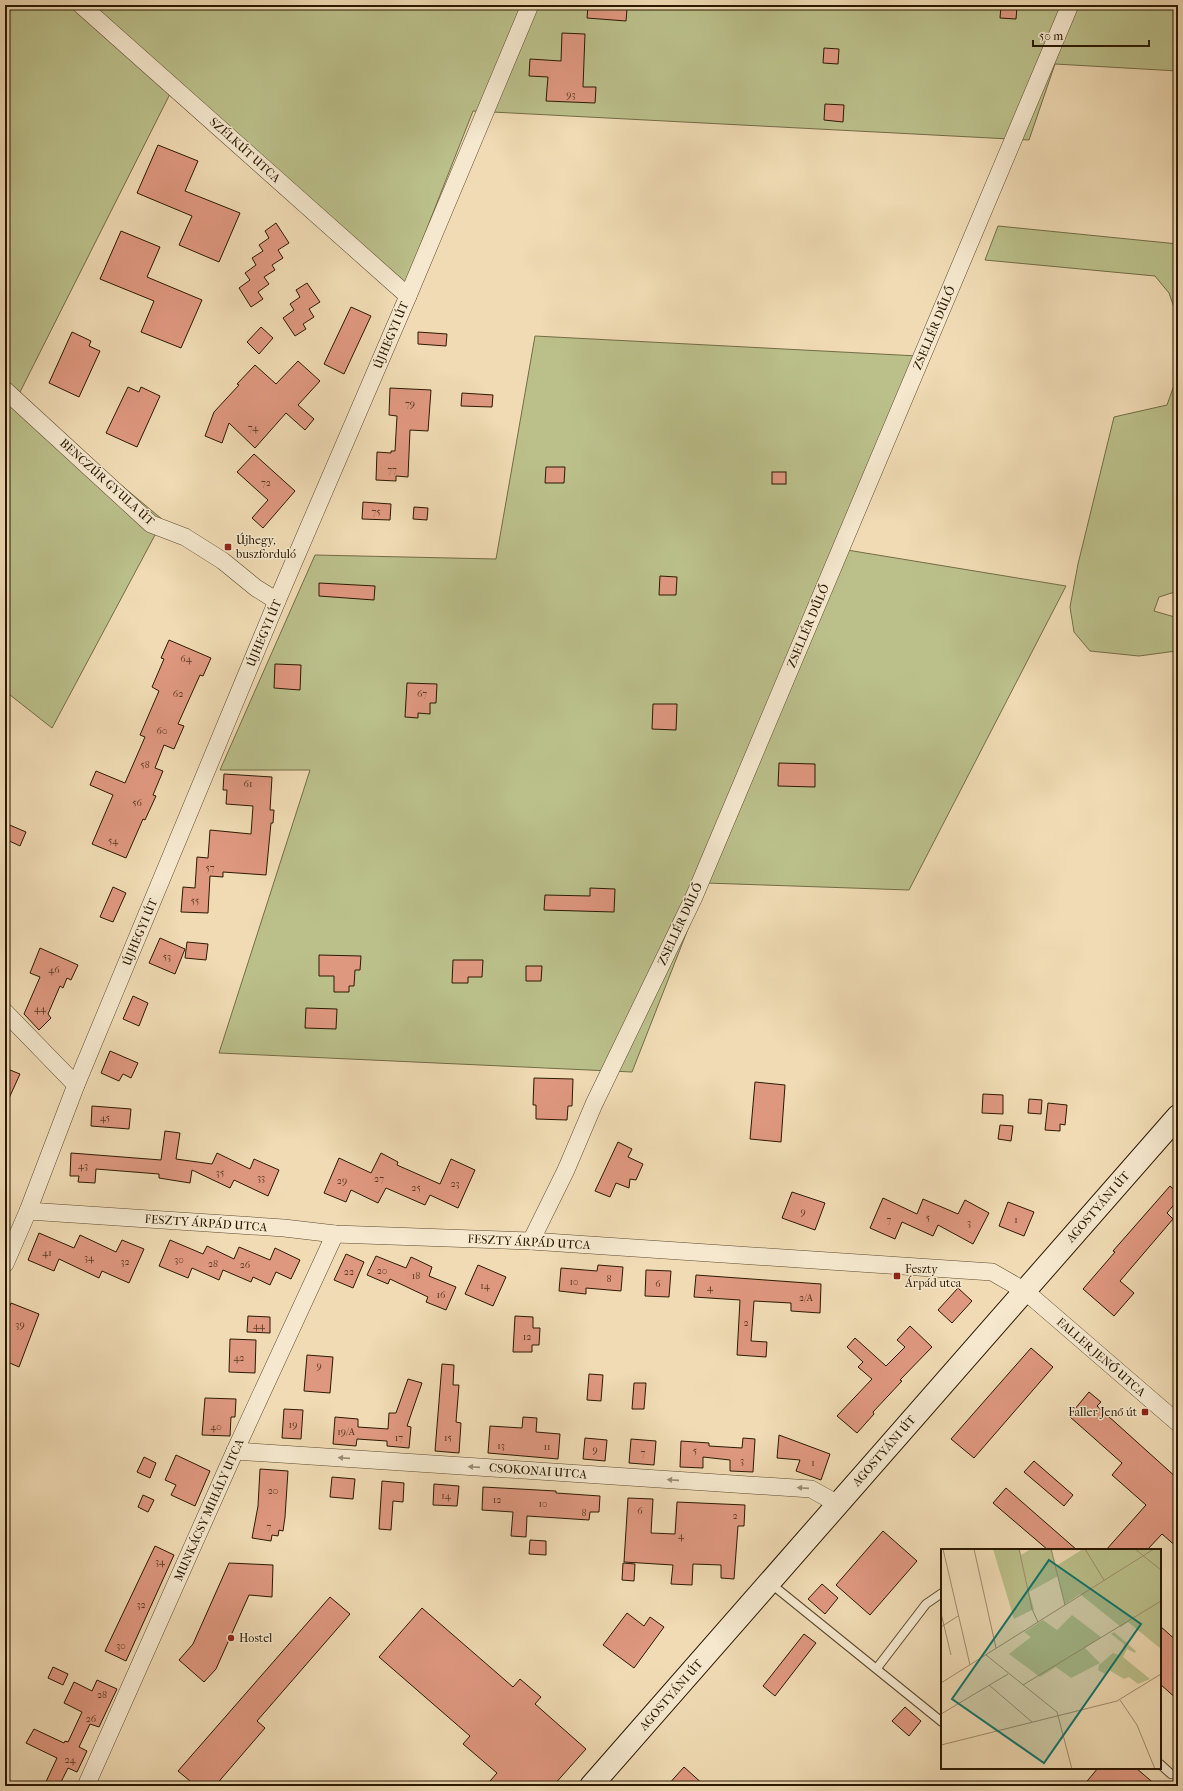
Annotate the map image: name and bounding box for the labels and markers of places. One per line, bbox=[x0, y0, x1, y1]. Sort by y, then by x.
place label: Újhegy, buszforduló bbox=[235, 532, 296, 561]
marker: Újhegy, buszforduló bbox=[223, 542, 233, 552]
place label: Feszty Árpád utca bbox=[904, 1262, 962, 1290]
marker: Feszty Árpád utca bbox=[892, 1271, 902, 1281]
place label: Faller Jenő út bbox=[1068, 1405, 1138, 1419]
marker: Faller Jenő út bbox=[1140, 1407, 1150, 1417]
place label: Hostel bbox=[239, 1631, 273, 1645]
marker: Hostel bbox=[226, 1633, 236, 1643]

